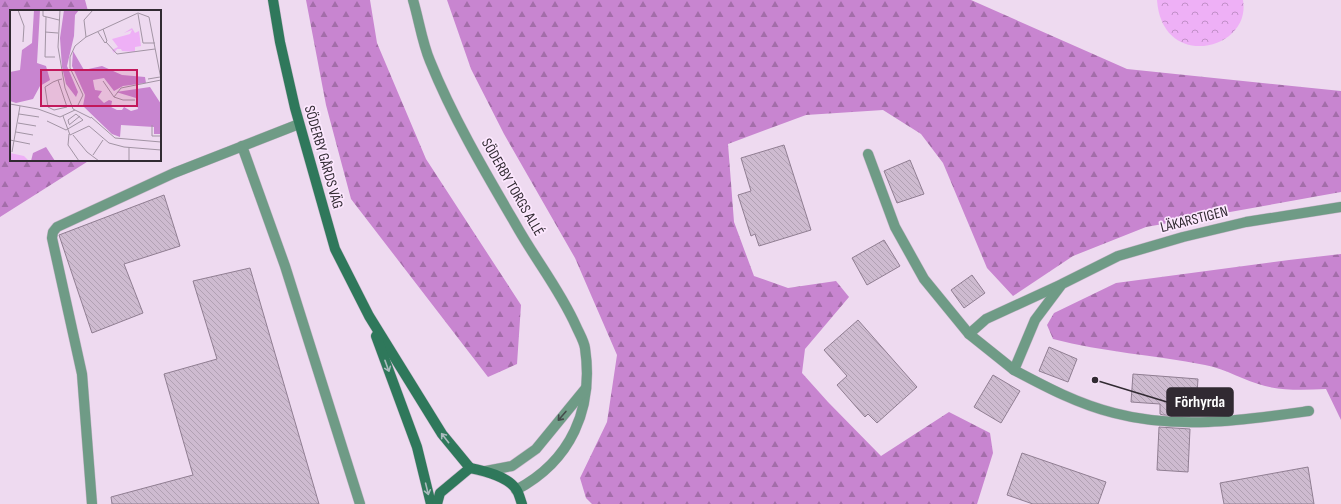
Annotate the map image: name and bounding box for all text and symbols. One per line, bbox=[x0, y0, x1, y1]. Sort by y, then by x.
inset map bbox=[10, 10, 161, 161]
street label: SÖDERBY GÅRDS VÄG bbox=[300, 103, 347, 211]
street label: SÖDERBY TORGS ALLÉ bbox=[477, 135, 548, 239]
street label: LÄKARSTIGEN bbox=[1158, 202, 1230, 237]
one-way arrow bbox=[384, 359, 391, 372]
callout: Förhyrda bbox=[1167, 388, 1233, 416]
text: Förhyrda bbox=[1175, 393, 1225, 412]
one-way arrow bbox=[557, 411, 566, 421]
one-way arrow bbox=[441, 432, 450, 443]
one-way arrow bbox=[424, 482, 432, 495]

